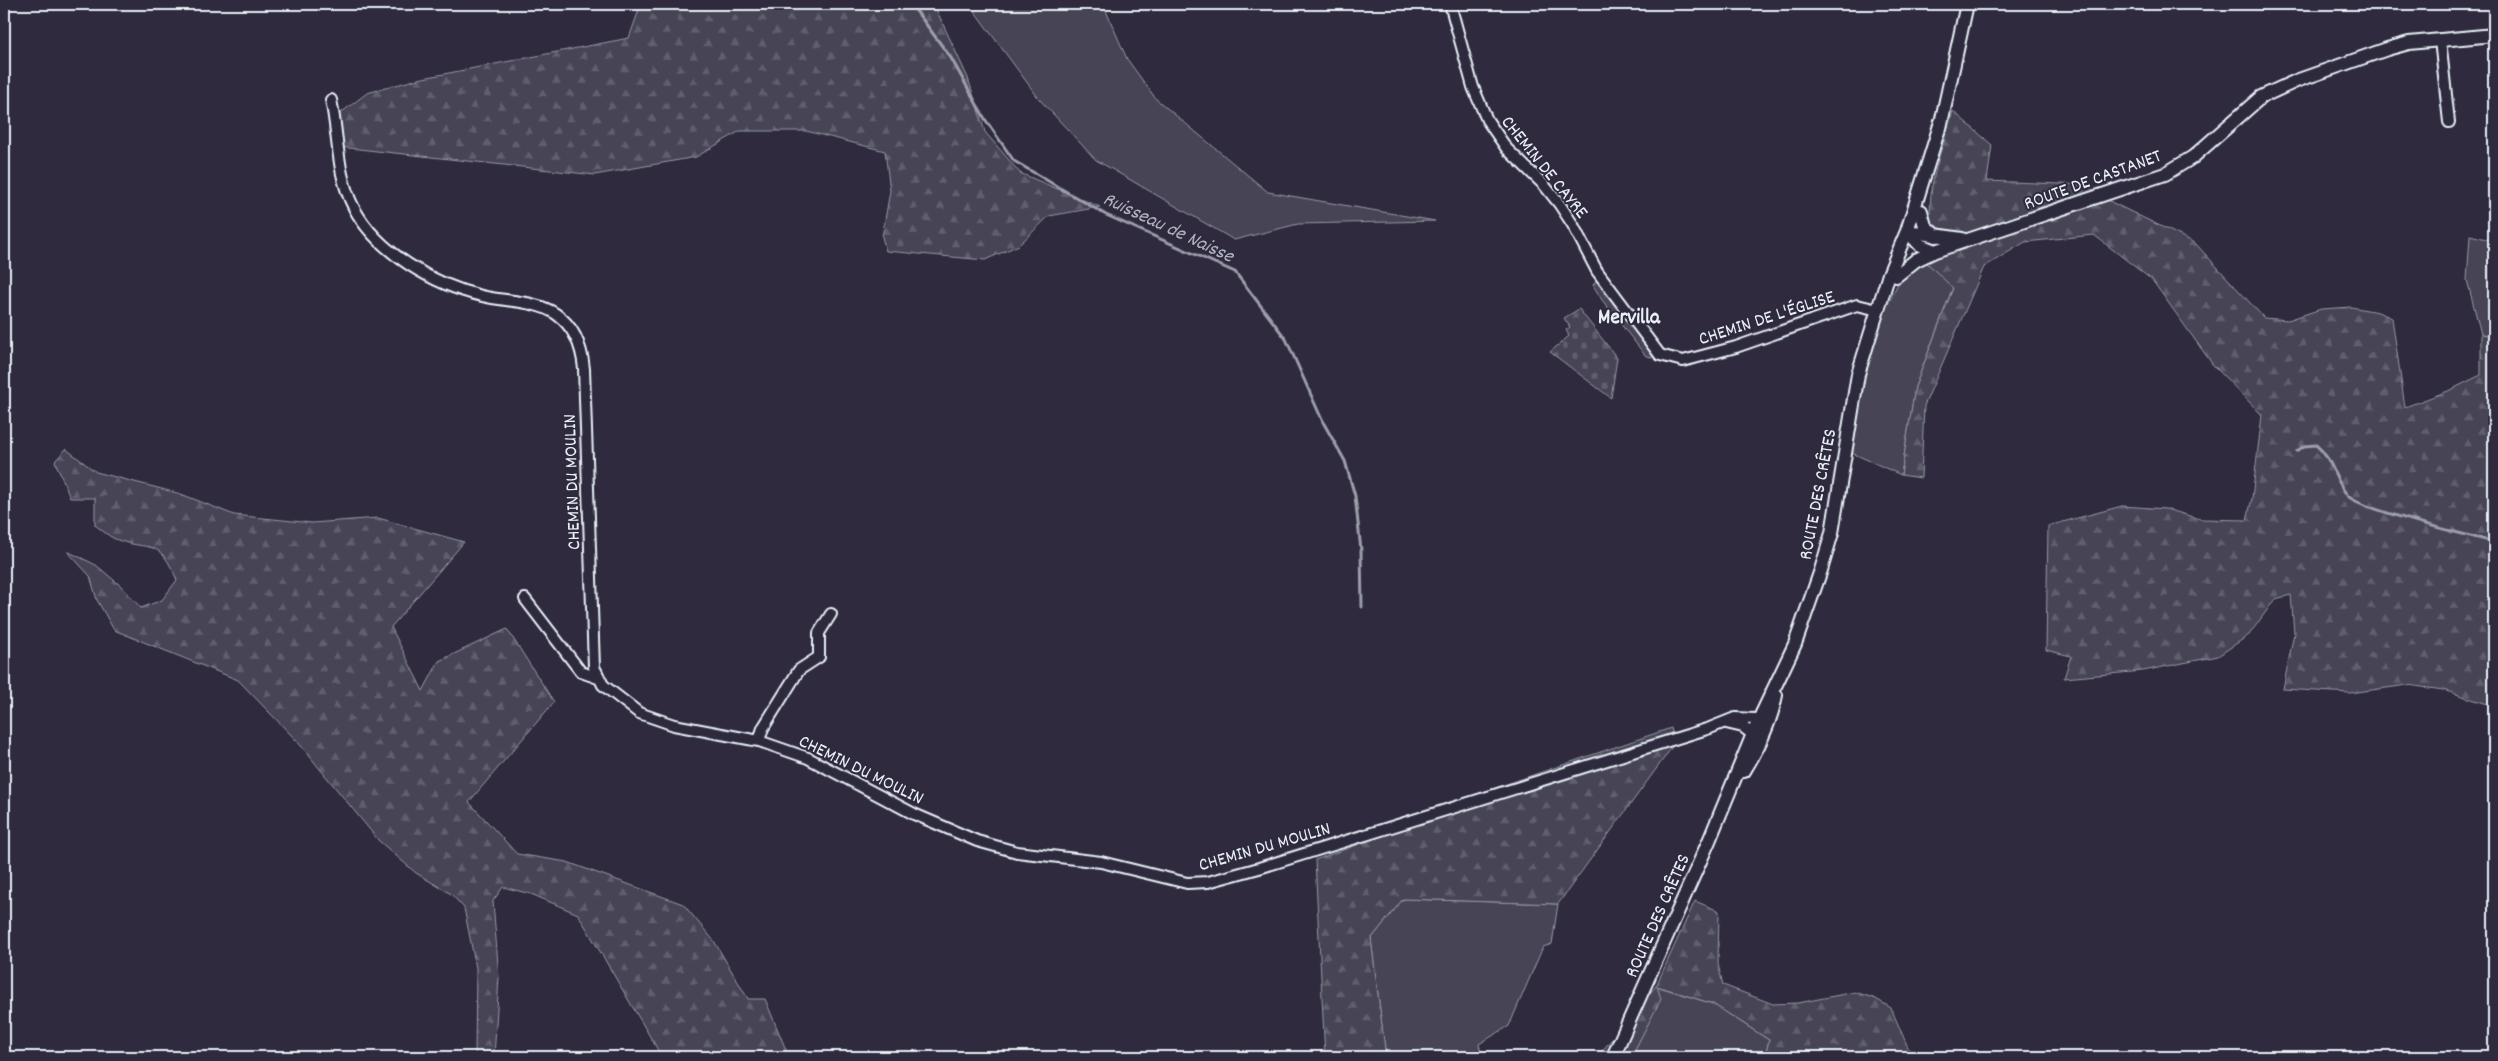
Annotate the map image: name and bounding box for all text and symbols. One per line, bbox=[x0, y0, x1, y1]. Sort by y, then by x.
street label: CHEMIN DE CAYRE bbox=[1493, 111, 1594, 226]
street label: ROUTE DE CASTANET bbox=[2021, 144, 2166, 219]
water label: Ruisseau de Naisse bbox=[1098, 186, 1239, 272]
street label: CHEMIN DE L'ÉGLISE bbox=[1696, 284, 1839, 354]
district label: Mervilla bbox=[1598, 304, 1661, 334]
street label: CHEMIN DU MOULIN bbox=[558, 413, 589, 550]
street label: ROUTE DES CRÊTES bbox=[1794, 427, 1845, 562]
street label: CHEMIN DU MOULIN bbox=[793, 729, 928, 813]
street label: CHEMIN DU MOULIN bbox=[1196, 817, 1334, 880]
street label: ROUTE DES CRÊTES bbox=[1620, 850, 1699, 983]

